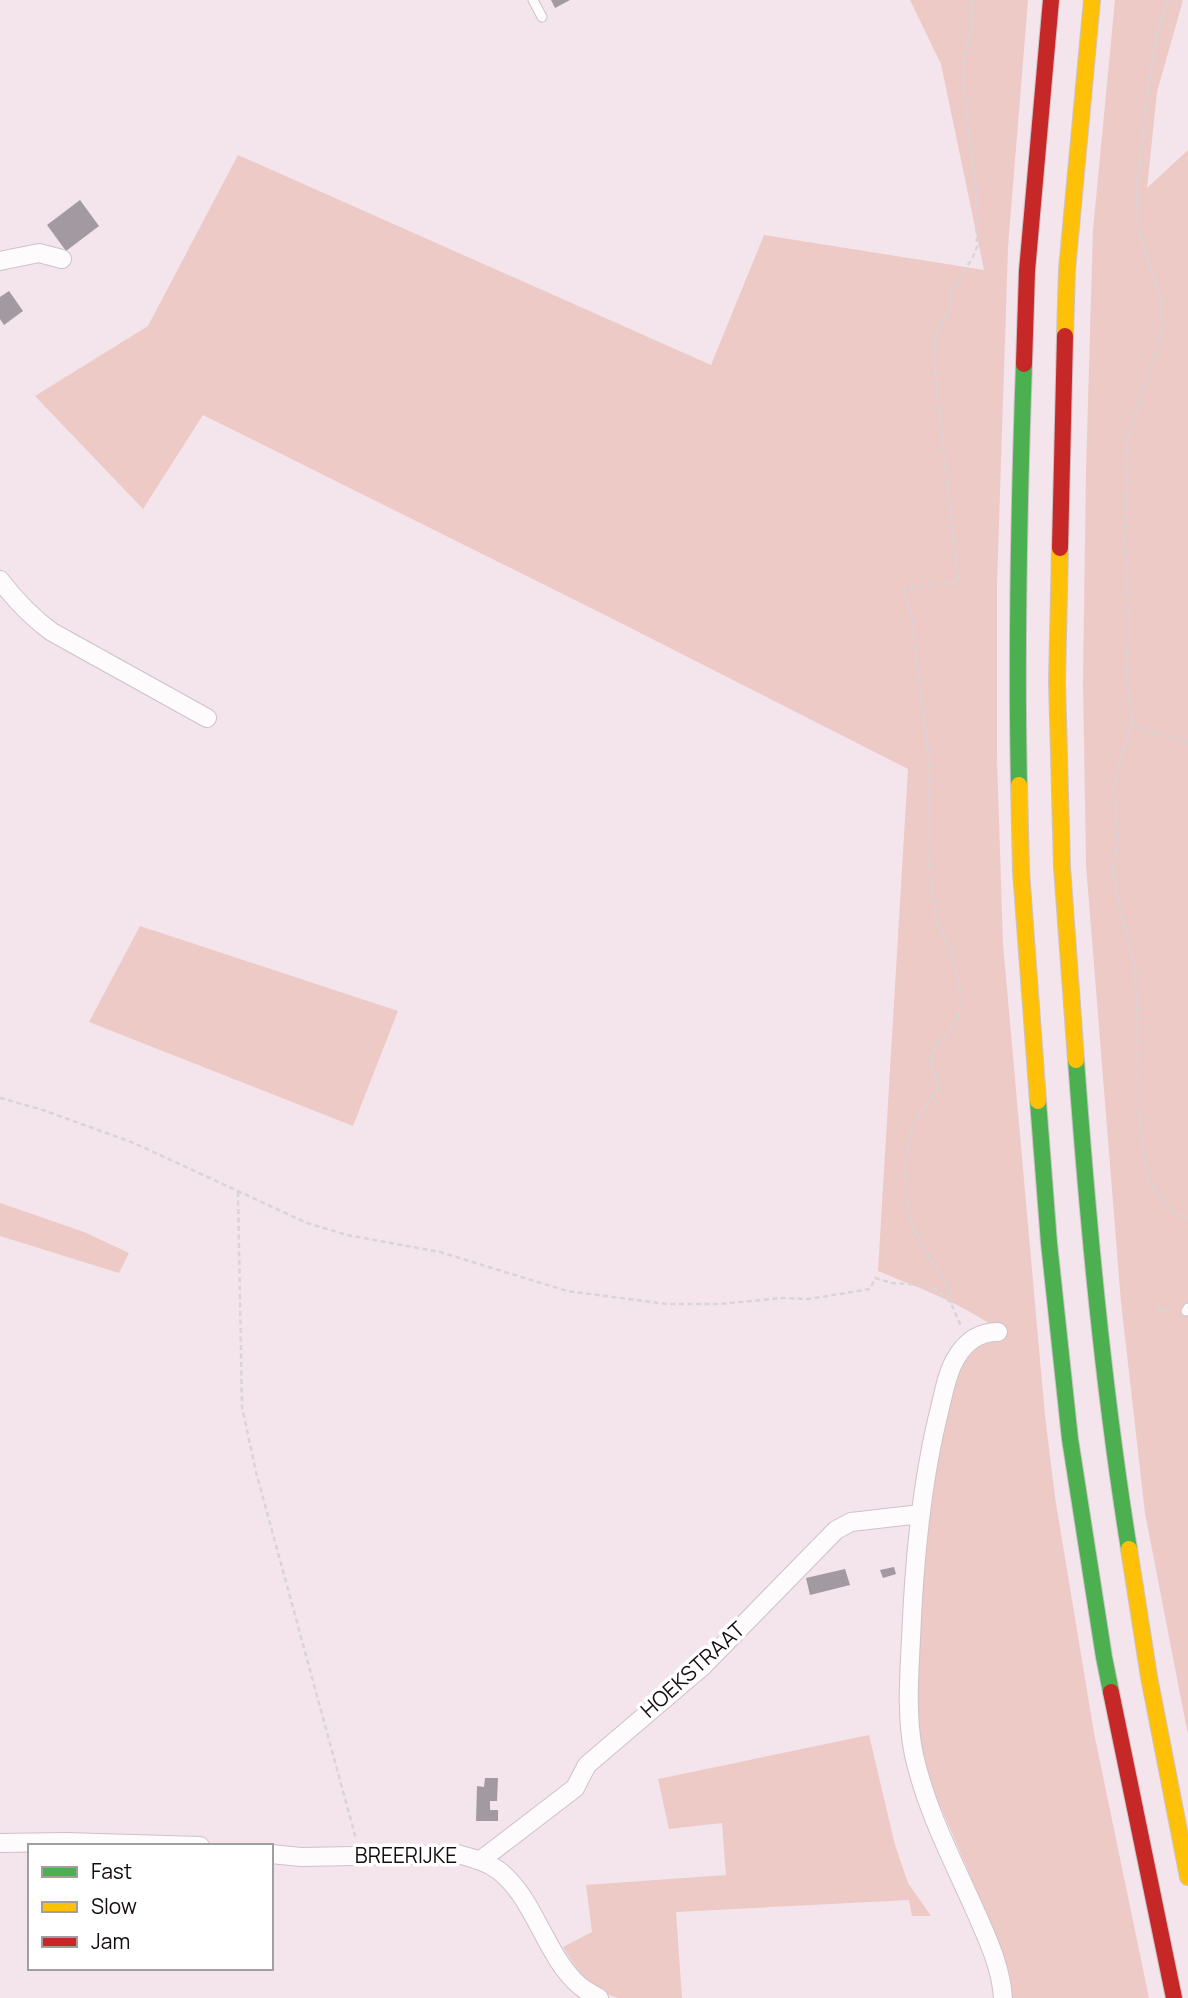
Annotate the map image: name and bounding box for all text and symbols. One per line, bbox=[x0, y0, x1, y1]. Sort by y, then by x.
street label: HOEKSTRAAT bbox=[634, 1615, 751, 1723]
street label: BREERIJKE bbox=[355, 1841, 457, 1869]
legend bbox=[28, 1844, 273, 1970]
text: Fast bbox=[91, 1857, 132, 1885]
text: Slow bbox=[91, 1892, 137, 1920]
text: Jam bbox=[91, 1927, 130, 1955]

